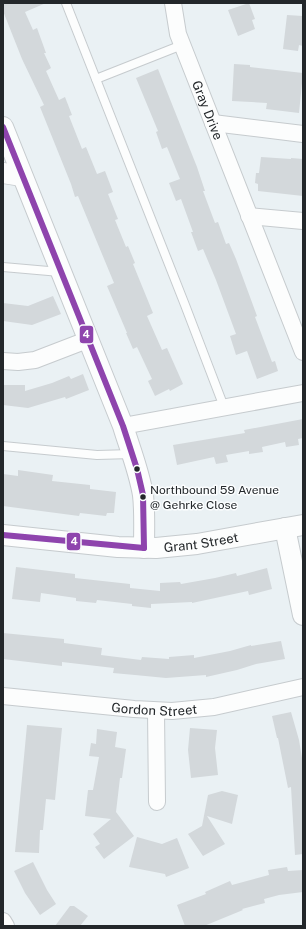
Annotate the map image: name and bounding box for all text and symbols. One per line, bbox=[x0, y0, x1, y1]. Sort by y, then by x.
street label: Gray Drive bbox=[189, 78, 226, 142]
line badge: 4 bbox=[79, 325, 94, 344]
text: 4 bbox=[82, 328, 90, 340]
unlabelled marker bbox=[132, 464, 142, 474]
place label: Northbound 59 Avenue @ Gehrke Close bbox=[150, 483, 279, 512]
marker: Northbound 59 Avenue @ Gehrke Close bbox=[138, 492, 148, 502]
street label: Grant Street bbox=[163, 529, 239, 555]
line badge: 4 bbox=[66, 532, 81, 551]
text: 4 bbox=[70, 535, 78, 547]
street label: Gordon Street bbox=[111, 699, 198, 719]

